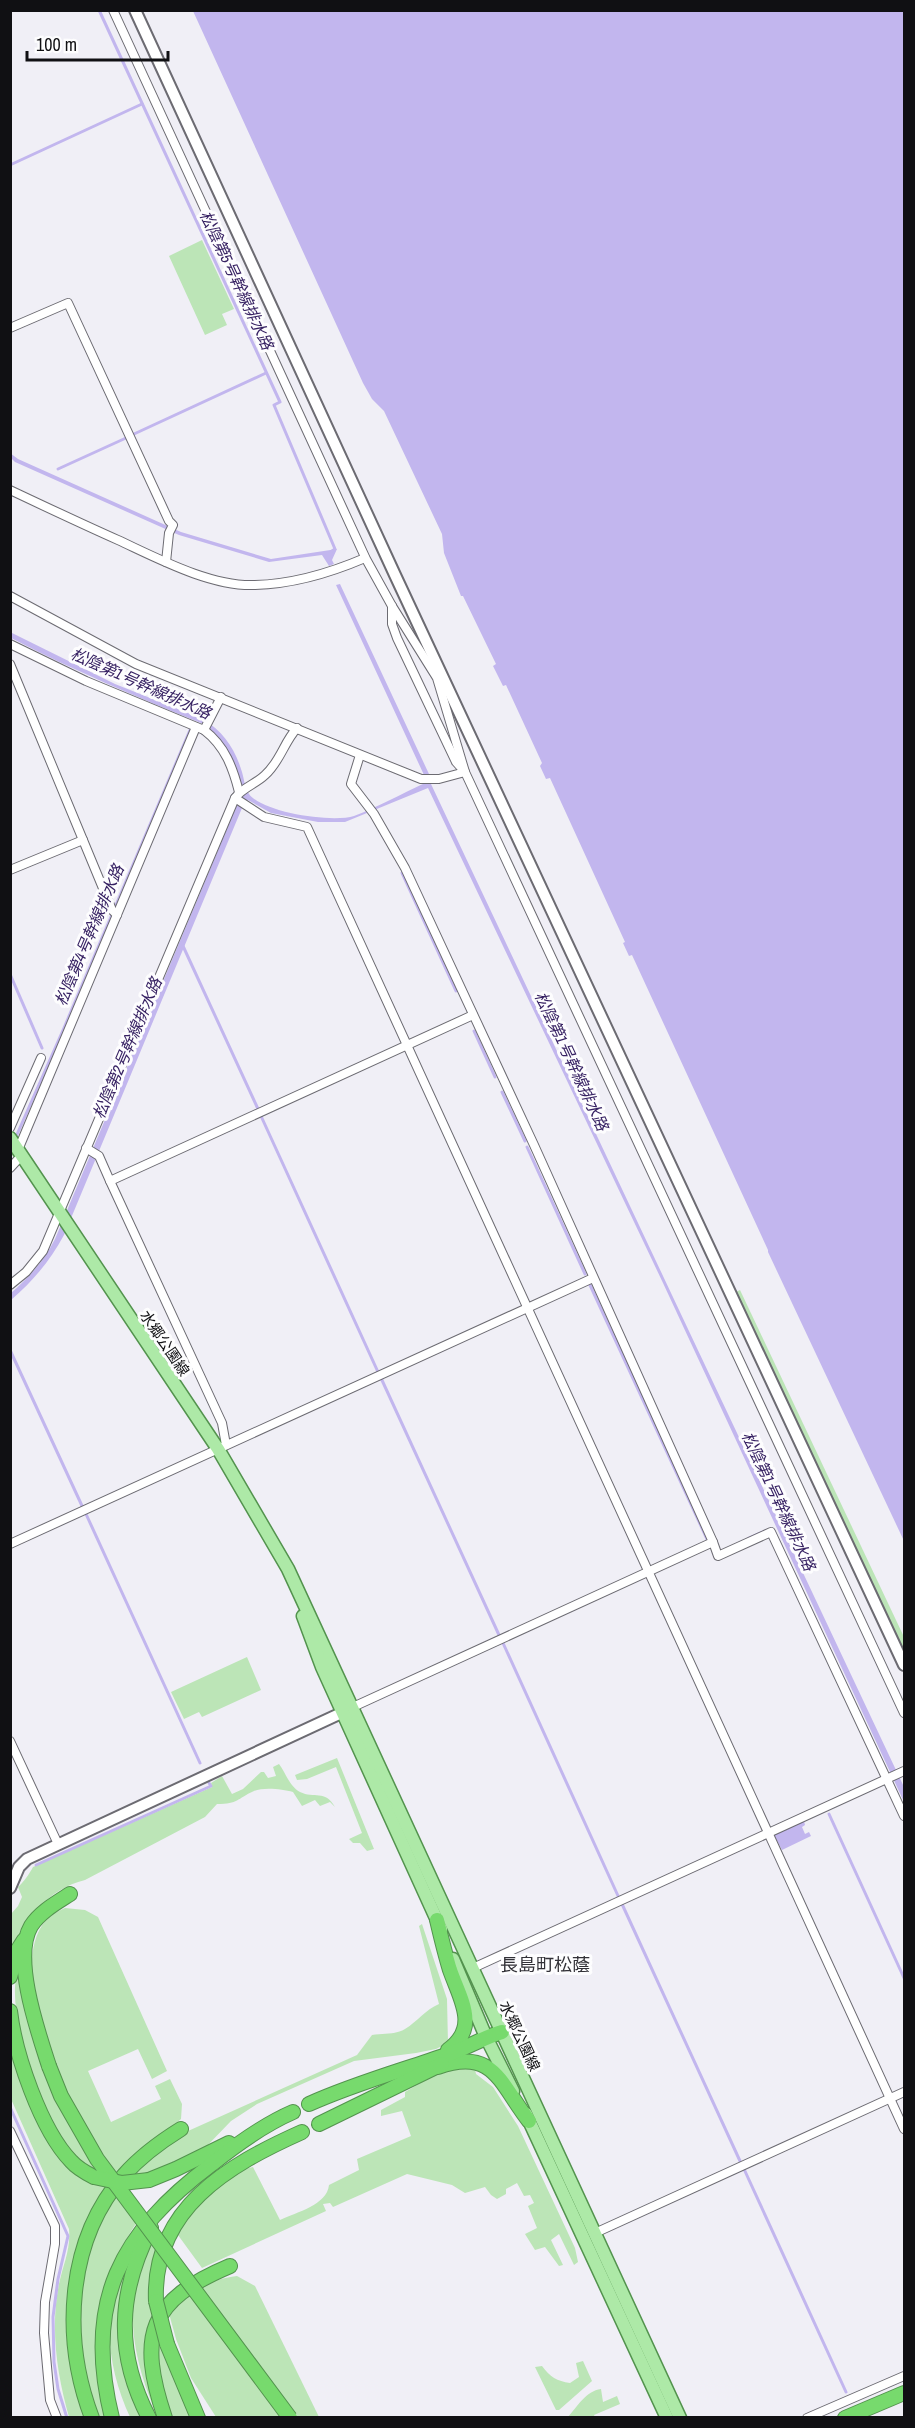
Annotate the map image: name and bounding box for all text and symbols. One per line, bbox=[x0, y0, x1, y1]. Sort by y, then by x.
scale bar bbox=[27, 24, 168, 62]
text: 100 m bbox=[36, 32, 77, 57]
water label: 松陰第5号幹線排水路 bbox=[195, 207, 280, 355]
water label: 松陰第1号幹線排水路 bbox=[67, 642, 216, 725]
water label: 松陰第4号幹線排水路 bbox=[49, 859, 129, 1009]
water label: 松陰第2号幹線排水路 bbox=[87, 972, 167, 1122]
water label: 松陰第1号幹線排水路 bbox=[530, 988, 615, 1136]
street label: 水郷公園線 bbox=[135, 1306, 195, 1380]
water label: 松陰第1号幹線排水路 bbox=[737, 1428, 822, 1576]
district label: 長島町松蔭 bbox=[500, 1952, 590, 1977]
street label: 水郷公園線 bbox=[495, 1998, 545, 2074]

